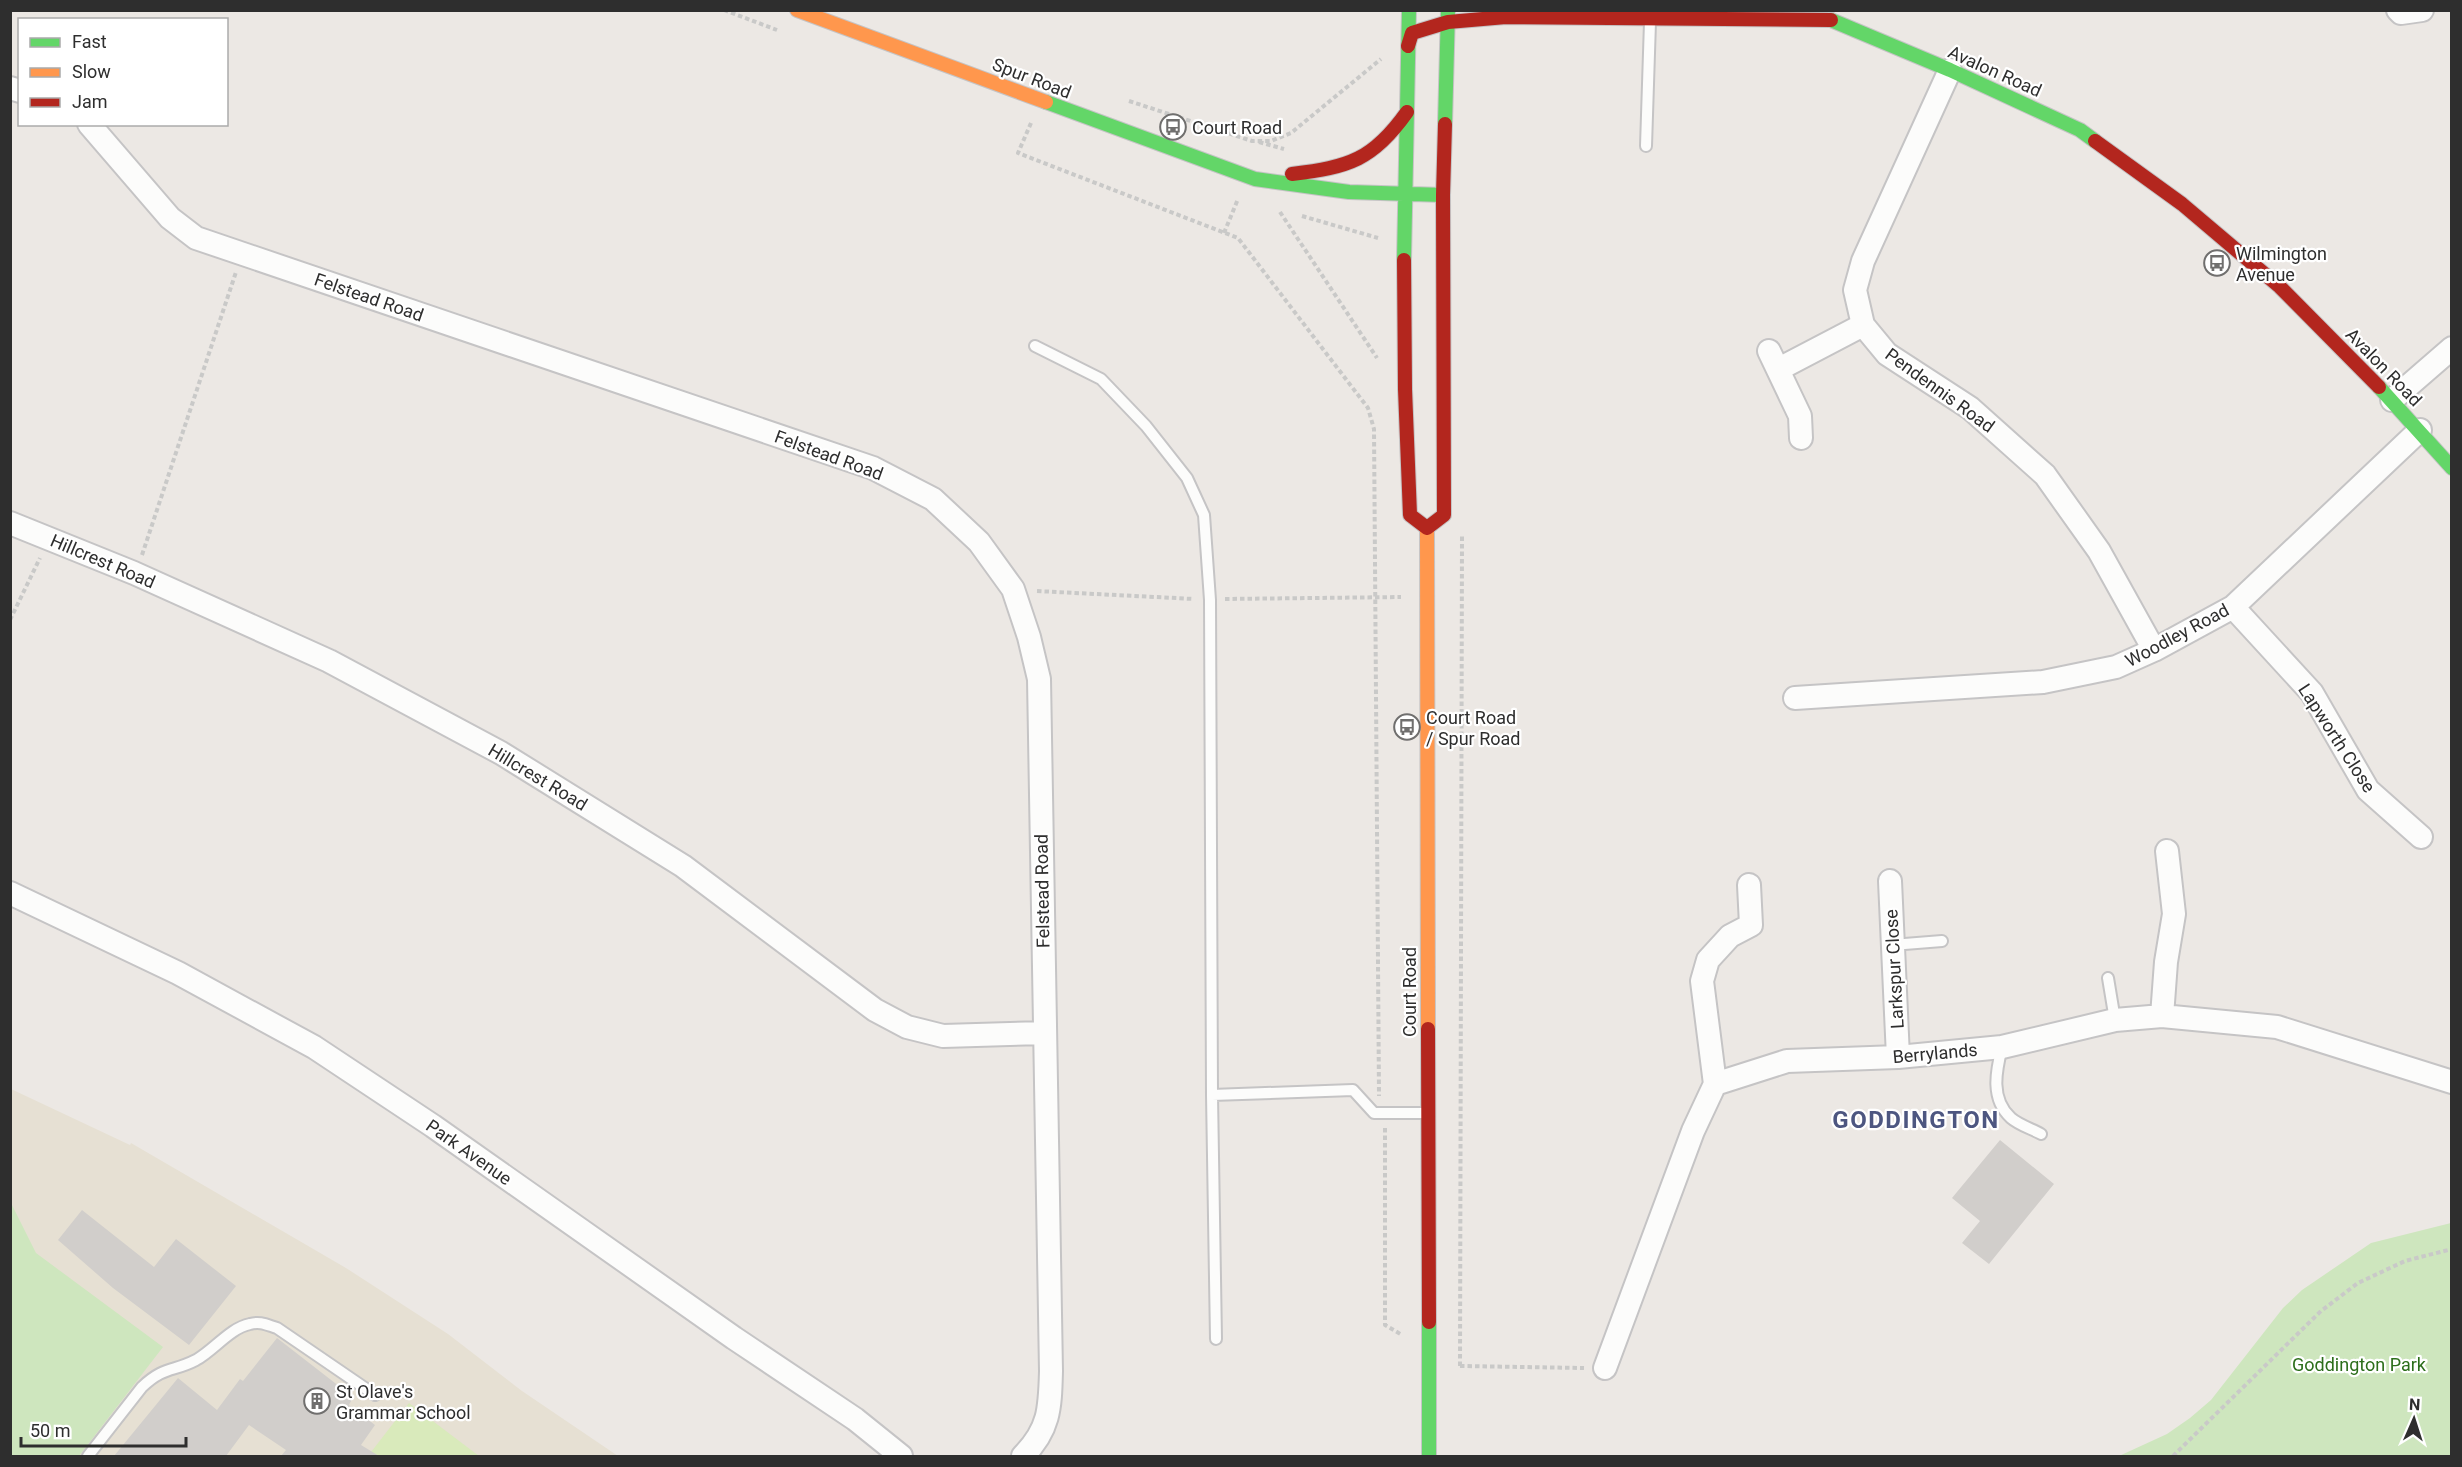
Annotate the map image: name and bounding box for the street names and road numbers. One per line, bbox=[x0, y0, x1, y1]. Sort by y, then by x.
street label: Avalon Road bbox=[1945, 41, 2045, 101]
street label: Spur Road bbox=[990, 53, 1074, 103]
street label: Felstead Road bbox=[312, 268, 426, 326]
street label: Avalon Road bbox=[2342, 324, 2426, 410]
street label: Pendennis Road bbox=[1881, 343, 1999, 437]
street label: Felstead Road bbox=[772, 426, 886, 484]
street label: Hillcrest Road bbox=[47, 529, 159, 593]
street label: Woodley Road bbox=[2122, 599, 2232, 671]
street label: Lapworth Close bbox=[2294, 680, 2380, 796]
street label: Hillcrest Road bbox=[485, 739, 591, 815]
street label: Felstead Road bbox=[1031, 834, 1053, 948]
street label: Larkspur Close bbox=[1880, 909, 1908, 1029]
street label: Court Road bbox=[1399, 947, 1420, 1037]
street label: Berrylands bbox=[1892, 1039, 1978, 1067]
street label: Park Avenue bbox=[422, 1115, 516, 1189]

